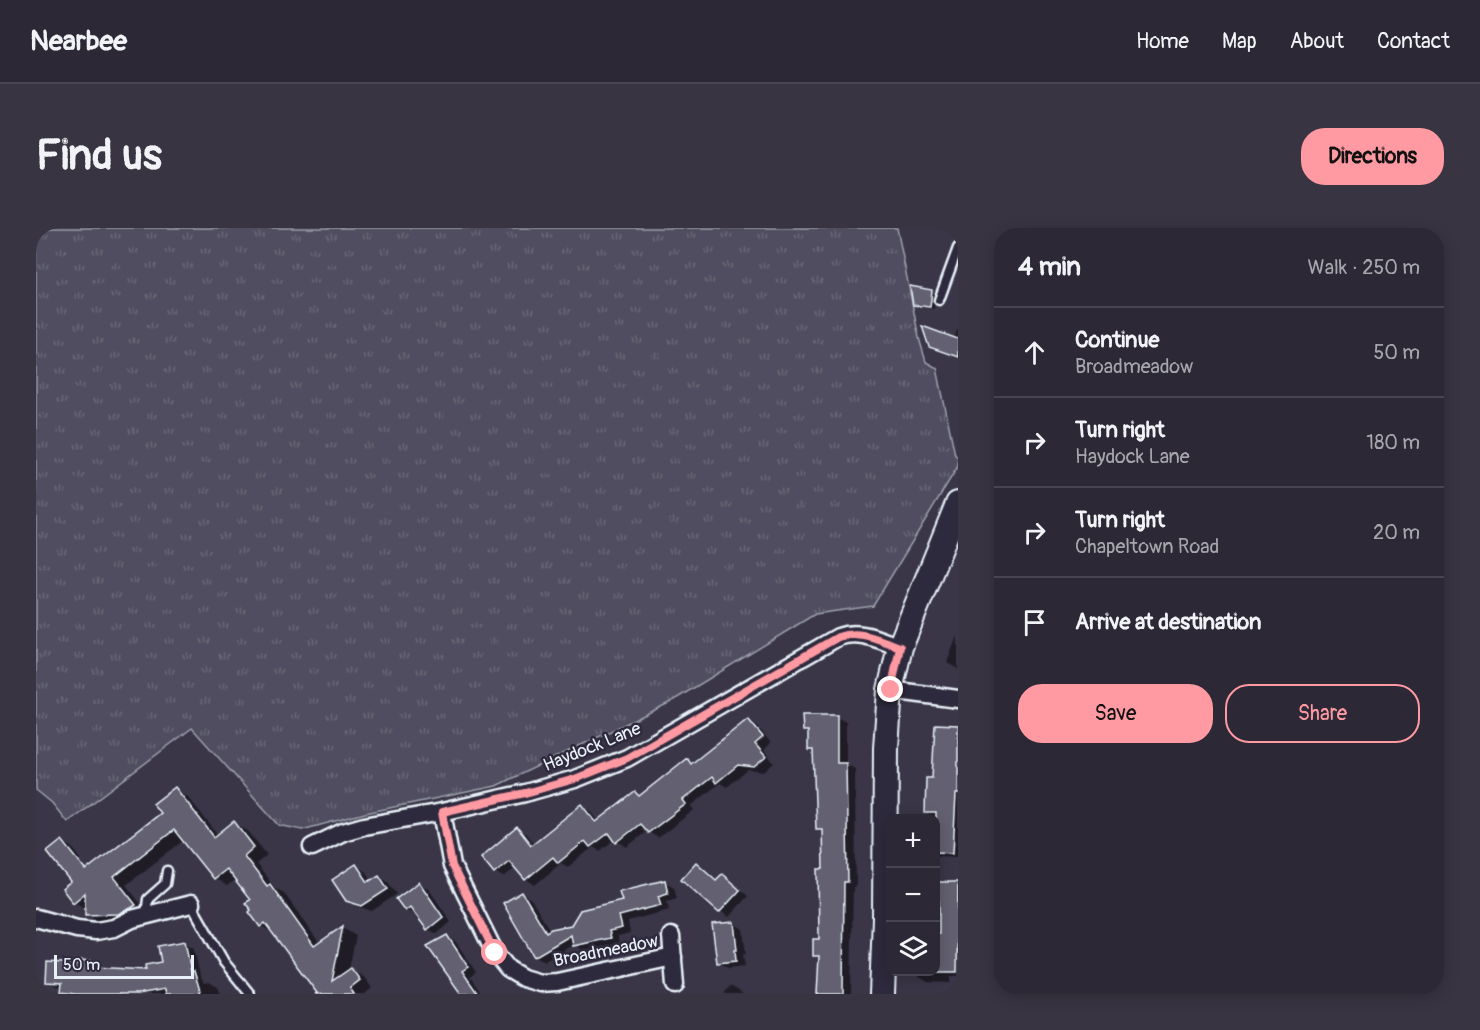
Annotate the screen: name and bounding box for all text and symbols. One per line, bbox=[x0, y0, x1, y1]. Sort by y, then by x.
text: Nearbee bbox=[30, 24, 127, 59]
text: Home bbox=[1136, 28, 1189, 55]
text: Map bbox=[1222, 28, 1257, 55]
text: About bbox=[1290, 28, 1344, 55]
text: Contact bbox=[1377, 28, 1450, 55]
button: Directions bbox=[1301, 128, 1444, 185]
text: Find us bbox=[36, 130, 162, 182]
text: 4 min bbox=[1018, 251, 1081, 283]
text: Walk · 250 m bbox=[1308, 255, 1420, 280]
text: Continue bbox=[1075, 326, 1159, 354]
icon: ahead bbox=[1018, 336, 1051, 369]
text: 50 m bbox=[1373, 340, 1420, 365]
text: Broadmeadow bbox=[1075, 354, 1193, 379]
text: Turn right bbox=[1075, 416, 1165, 444]
icon: right bbox=[1018, 426, 1051, 459]
text: 180 m bbox=[1366, 430, 1420, 455]
text: Haydock Lane bbox=[1075, 444, 1190, 469]
text: Turn right bbox=[1075, 506, 1165, 534]
icon: right bbox=[1018, 516, 1051, 549]
text: 20 m bbox=[1373, 520, 1420, 545]
text: Chapeltown Road bbox=[1075, 534, 1219, 559]
icon: arrive bbox=[1018, 606, 1051, 639]
text: Arrive at destination bbox=[1075, 608, 1261, 636]
route end bbox=[877, 676, 903, 702]
button: Save bbox=[1018, 684, 1213, 743]
button: Share bbox=[1225, 684, 1420, 743]
street label: Haydock Lane bbox=[540, 717, 644, 777]
map controls bbox=[886, 814, 940, 976]
button: + bbox=[886, 814, 940, 868]
button: − bbox=[886, 868, 940, 922]
button: layers bbox=[886, 922, 940, 976]
street label: Broadmeadow bbox=[552, 930, 660, 972]
route start bbox=[481, 939, 507, 965]
scale bar bbox=[54, 952, 194, 980]
text: 50 m bbox=[63, 955, 100, 975]

